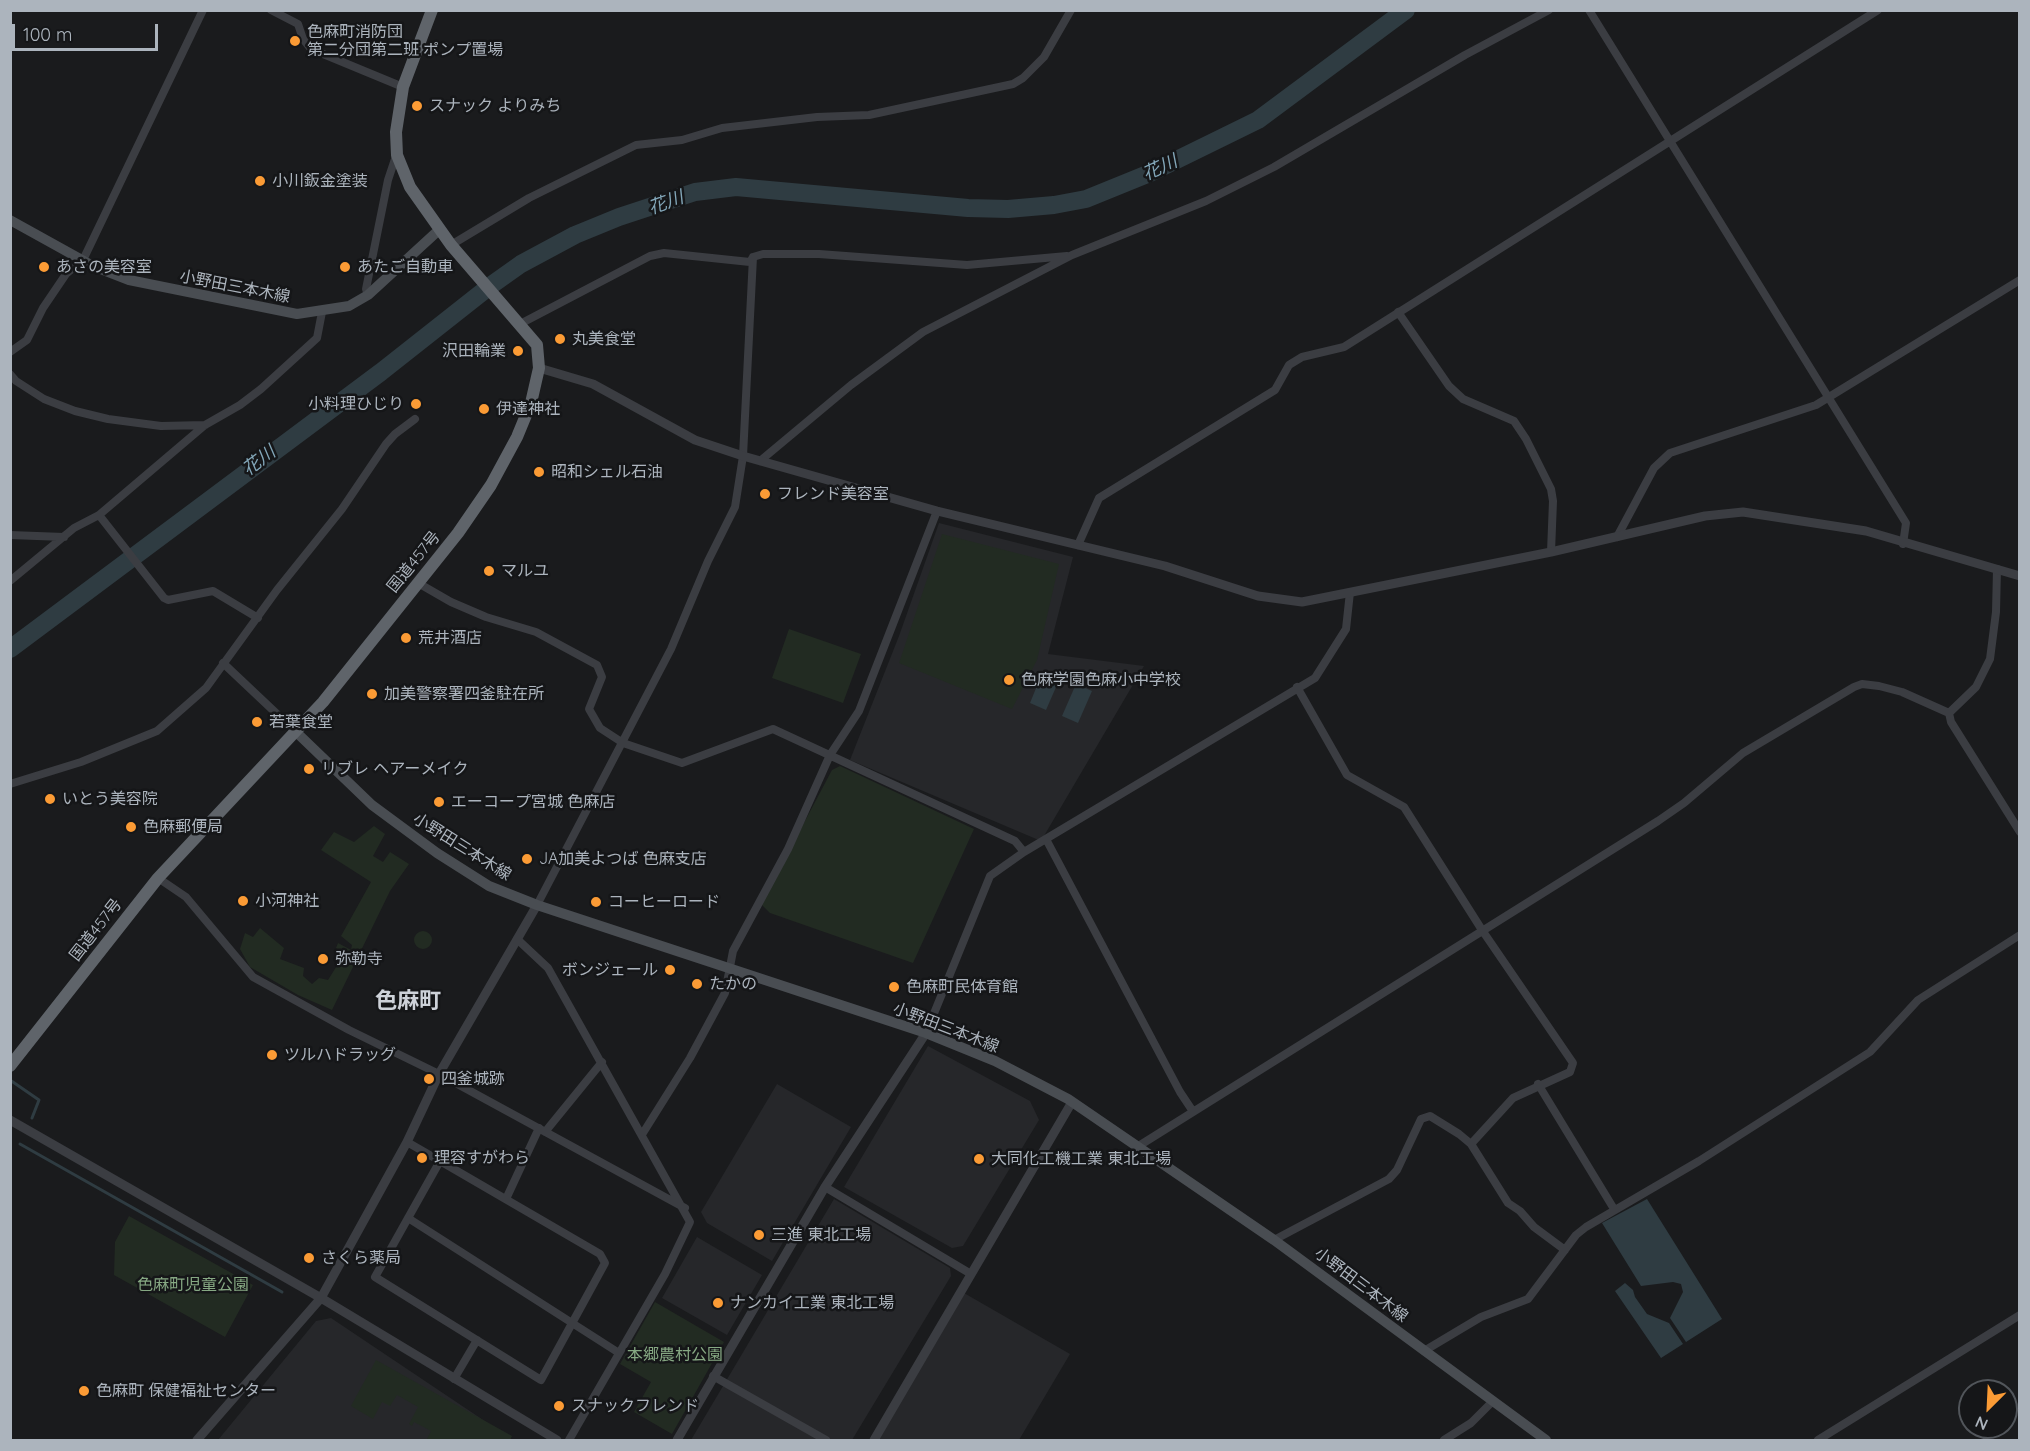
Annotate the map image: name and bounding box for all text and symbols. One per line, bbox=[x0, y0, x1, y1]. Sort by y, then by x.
scale bar bbox=[15, 12, 160, 50]
place label: 色麻町消防団 第二分団第二班 ポンプ置場 bbox=[307, 22, 503, 60]
text: 100 m bbox=[23, 23, 72, 46]
marker: 色麻町消防団 第二分団第二班 ポンプ置場 bbox=[288, 34, 302, 48]
place label: スナック よりみち bbox=[429, 96, 561, 116]
marker: スナック よりみち bbox=[410, 99, 424, 113]
water label: 花川 bbox=[1139, 151, 1181, 185]
place label: 小川鈑金塗装 bbox=[272, 171, 368, 191]
marker: 小川鈑金塗装 bbox=[253, 174, 267, 188]
water label: 花川 bbox=[645, 187, 687, 219]
place label: あさの美容室 bbox=[56, 257, 152, 277]
place label: あたご自動車 bbox=[357, 257, 453, 277]
marker: あさの美容室 bbox=[37, 260, 51, 274]
marker: あたご自動車 bbox=[338, 260, 352, 274]
street label: 小野田三本木線 bbox=[178, 267, 292, 307]
place label: 丸美食堂 bbox=[572, 329, 636, 349]
marker: 丸美食堂 bbox=[553, 332, 567, 346]
place label: 沢田輪業 bbox=[442, 341, 506, 361]
marker: 沢田輪業 bbox=[511, 344, 525, 358]
place label: 小料理ひじり bbox=[308, 394, 404, 414]
marker: 小料理ひじり bbox=[409, 397, 423, 411]
place label: 伊達神社 bbox=[496, 399, 560, 419]
marker: 伊達神社 bbox=[477, 402, 491, 416]
water label: 花川 bbox=[238, 442, 280, 480]
place label: 昭和シェル石油 bbox=[551, 462, 663, 482]
marker: 昭和シェル石油 bbox=[532, 465, 546, 479]
place label: フレンド美容室 bbox=[777, 484, 889, 504]
marker: フレンド美容室 bbox=[758, 487, 772, 501]
street label: 国道457号 bbox=[383, 527, 445, 597]
place label: マルユ bbox=[501, 561, 549, 581]
marker: マルユ bbox=[482, 564, 496, 578]
place label: 荒井酒店 bbox=[418, 628, 482, 648]
marker: 荒井酒店 bbox=[399, 631, 413, 645]
place label: 色麻学園色麻小中学校 bbox=[1021, 670, 1181, 690]
marker: 色麻学園色麻小中学校 bbox=[1002, 673, 1016, 687]
place label: 加美警察署四釜駐在所 bbox=[384, 684, 544, 704]
marker: 加美警察署四釜駐在所 bbox=[365, 687, 379, 701]
place label: 若葉食堂 bbox=[269, 712, 333, 732]
marker: 若葉食堂 bbox=[250, 715, 264, 729]
place label: リブレ ヘアーメイク bbox=[321, 759, 468, 779]
marker: リブレ ヘアーメイク bbox=[302, 762, 316, 776]
place label: いとう美容院 bbox=[62, 789, 158, 809]
marker: いとう美容院 bbox=[43, 792, 57, 806]
place label: エーコープ宮城 色麻店 bbox=[451, 792, 615, 812]
marker: エーコープ宮城 色麻店 bbox=[432, 795, 446, 809]
street label: 小野田三本木線 bbox=[409, 809, 515, 885]
place label: 色麻郵便局 bbox=[143, 817, 223, 837]
marker: 色麻郵便局 bbox=[124, 820, 138, 834]
place label: JA加美よつば 色麻支店 bbox=[539, 849, 707, 869]
marker: JA加美よつば 色麻支店 bbox=[520, 852, 534, 866]
place label: 小河神社 bbox=[255, 891, 319, 911]
place label: コーヒーロード bbox=[608, 892, 720, 912]
marker: 小河神社 bbox=[236, 894, 250, 908]
street label: 国道457号 bbox=[66, 895, 126, 965]
marker: コーヒーロード bbox=[589, 895, 603, 909]
place label: 弥勒寺 bbox=[335, 949, 383, 969]
marker: 弥勒寺 bbox=[316, 952, 330, 966]
place label: ボンジェール bbox=[562, 960, 658, 980]
marker: ボンジェール bbox=[663, 963, 677, 977]
place label: たかの bbox=[709, 974, 757, 994]
marker: たかの bbox=[690, 977, 704, 991]
place label: 色麻町民体育館 bbox=[906, 977, 1018, 997]
marker: 色麻町民体育館 bbox=[887, 980, 901, 994]
district label: 色麻町 bbox=[375, 988, 441, 1014]
street label: 小野田三本木線 bbox=[890, 999, 1002, 1057]
place label: ツルハドラッグ bbox=[284, 1045, 396, 1065]
marker: ツルハドラッグ bbox=[265, 1048, 279, 1062]
place label: 四釜城跡 bbox=[441, 1069, 505, 1089]
marker: 四釜城跡 bbox=[422, 1072, 436, 1086]
place label: 理容すがわら bbox=[434, 1148, 530, 1168]
place label: 大同化工機工業 東北工場 bbox=[991, 1149, 1171, 1169]
marker: 理容すがわら bbox=[415, 1151, 429, 1165]
marker: 大同化工機工業 東北工場 bbox=[972, 1152, 986, 1166]
place label: 三進 東北工場 bbox=[771, 1225, 871, 1245]
marker: 三進 東北工場 bbox=[752, 1228, 766, 1242]
street label: 小野田三本木線 bbox=[1310, 1244, 1412, 1326]
place label: さくら薬局 bbox=[321, 1248, 401, 1268]
marker: さくら薬局 bbox=[302, 1251, 316, 1265]
park label: 色麻町児童公園 bbox=[137, 1275, 249, 1295]
place label: ナンカイ工業 東北工場 bbox=[730, 1293, 894, 1313]
marker: ナンカイ工業 東北工場 bbox=[711, 1296, 725, 1310]
park label: 本郷農村公園 bbox=[627, 1345, 723, 1365]
north arrow bbox=[1958, 1379, 2018, 1439]
place label: 色麻町 保健福祉センター bbox=[96, 1381, 276, 1401]
marker: 色麻町 保健福祉センター bbox=[77, 1384, 91, 1398]
place label: スナックフレンド bbox=[571, 1396, 699, 1416]
marker: スナックフレンド bbox=[552, 1399, 566, 1413]
text: N bbox=[1972, 1412, 1991, 1435]

